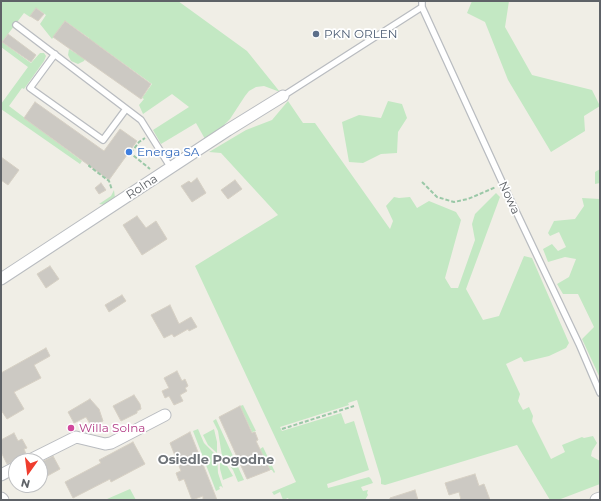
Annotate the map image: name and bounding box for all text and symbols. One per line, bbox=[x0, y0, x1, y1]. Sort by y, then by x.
place label: PKN ORLEN bbox=[324, 27, 398, 41]
marker: PKN ORLEN bbox=[311, 29, 321, 39]
place label: Energa SA bbox=[137, 145, 199, 159]
marker: Energa SA bbox=[124, 147, 134, 157]
street label: Rolna bbox=[124, 172, 160, 202]
street label: Nowa bbox=[495, 179, 523, 217]
place label: Willa Solna bbox=[79, 421, 145, 435]
marker: Willa Solna bbox=[66, 423, 76, 433]
district label: Osiedle Pogodne bbox=[158, 452, 274, 468]
north arrow bbox=[8, 453, 48, 493]
text: N bbox=[19, 476, 31, 492]

